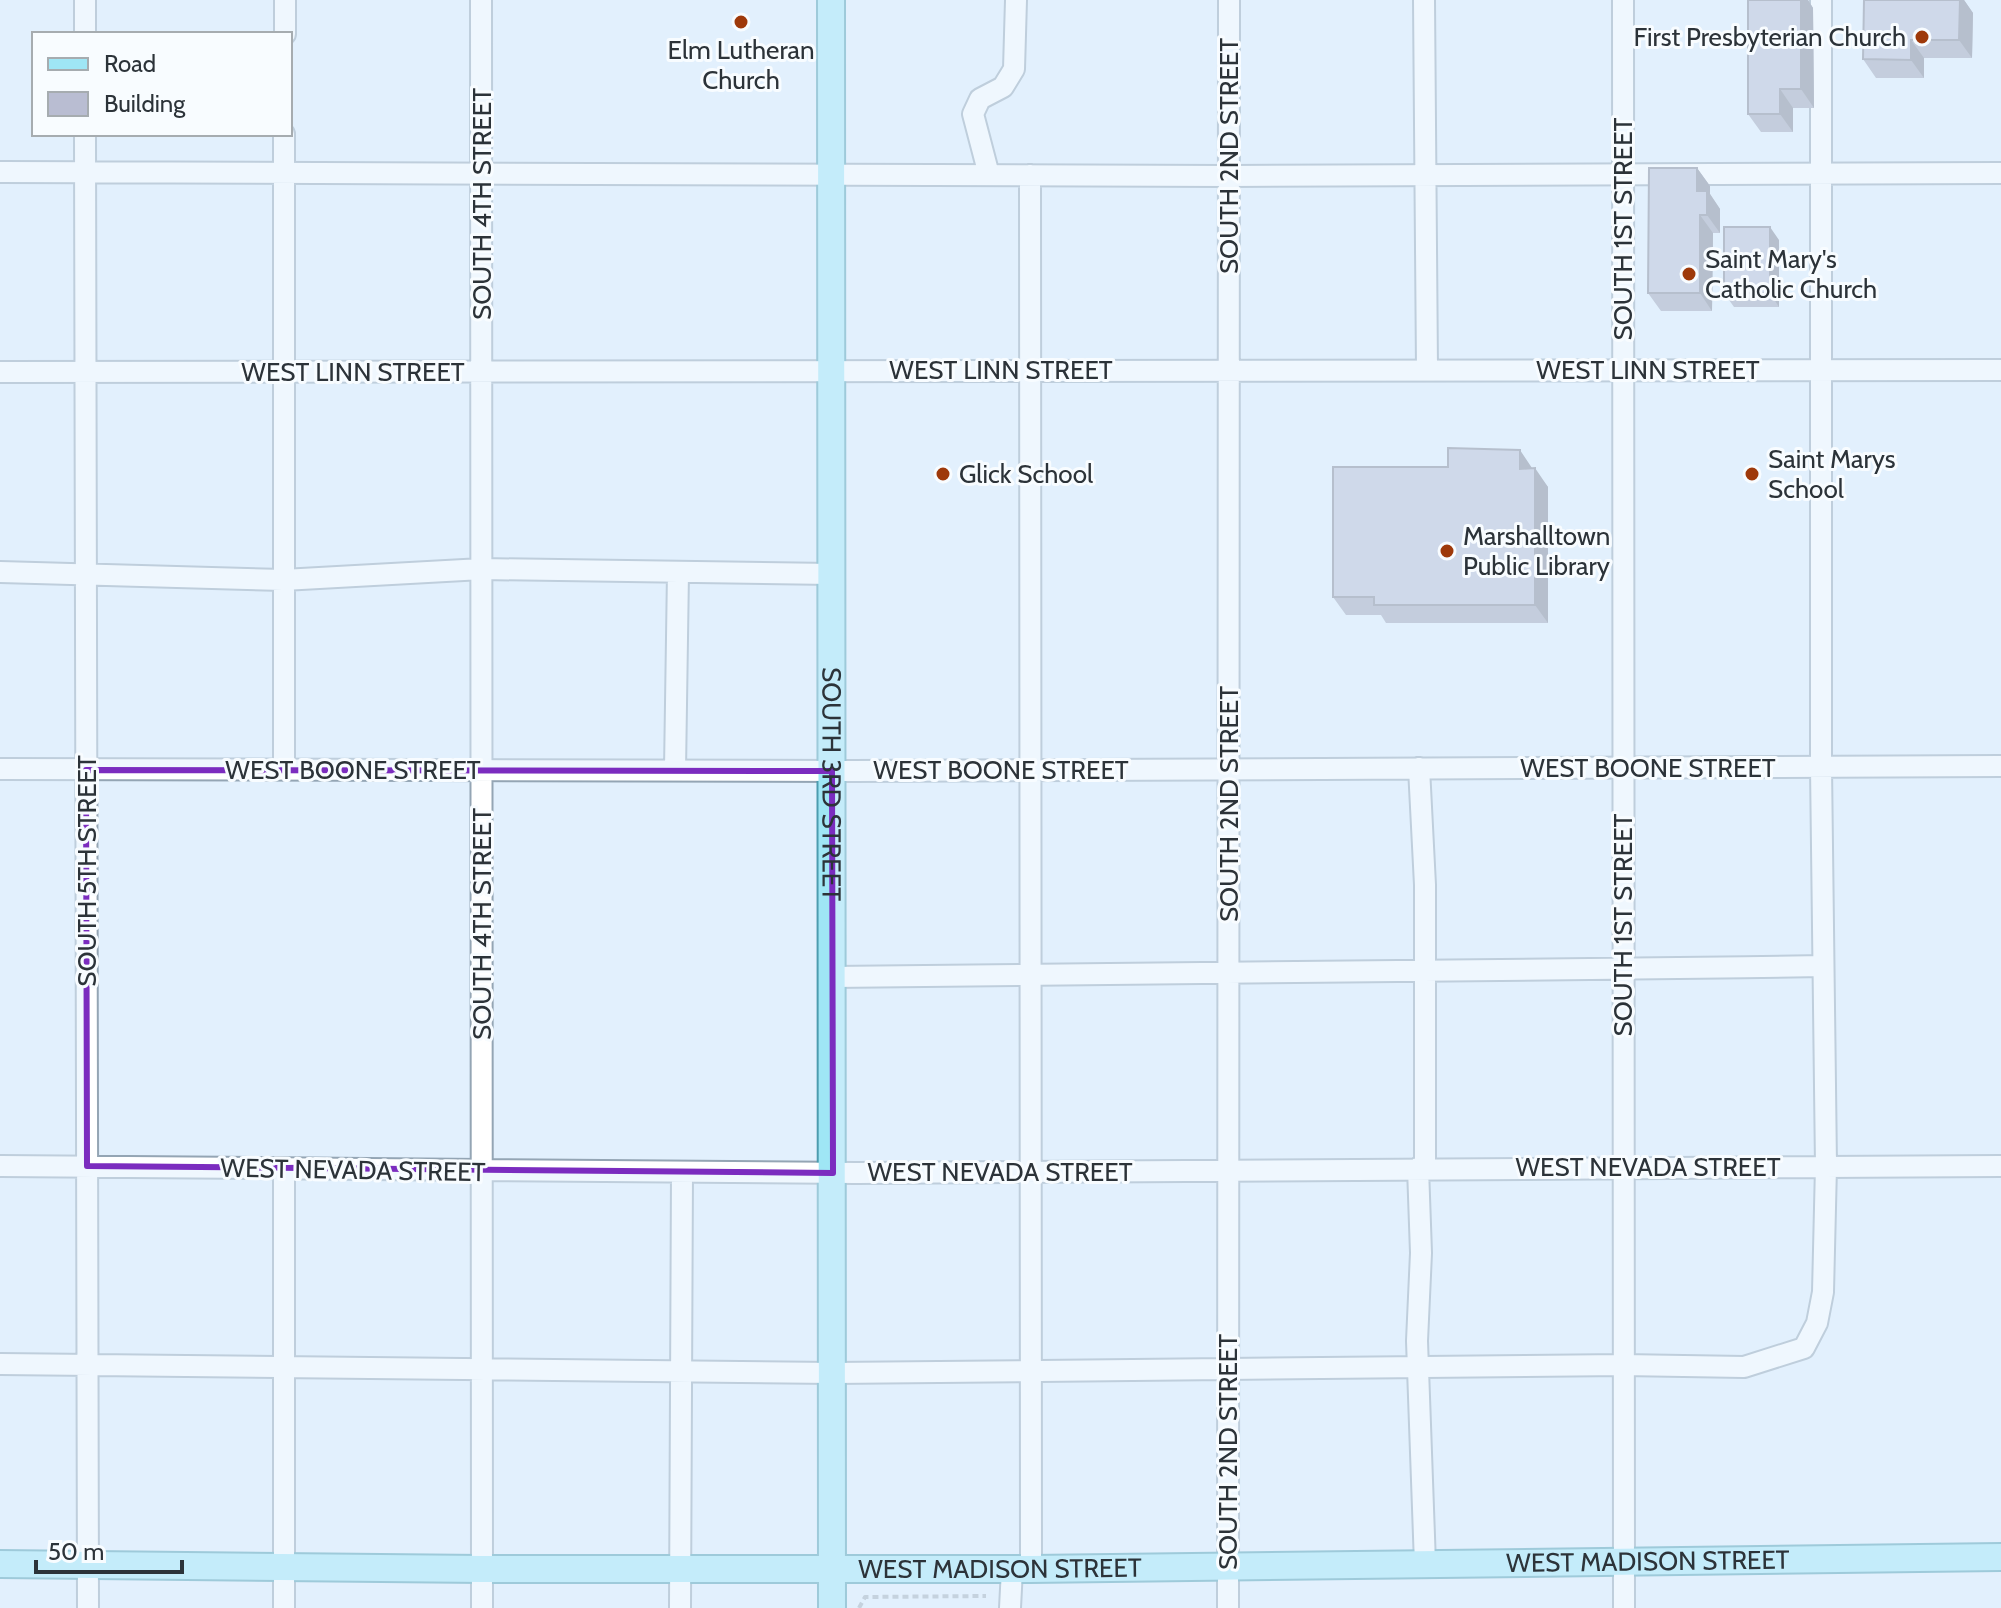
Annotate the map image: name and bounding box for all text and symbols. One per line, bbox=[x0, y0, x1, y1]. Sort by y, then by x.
marker: Elm Lutheran Church bbox=[732, 13, 750, 31]
place label: First Presbyterian Church bbox=[1634, 21, 1906, 53]
marker: First Presbyterian Church bbox=[1913, 28, 1931, 46]
legend bbox=[32, 32, 292, 136]
place label: Elm Lutheran Church bbox=[668, 34, 814, 96]
street label: SOUTH 2ND STREET bbox=[1213, 38, 1245, 274]
text: Road bbox=[104, 49, 156, 78]
street label: SOUTH 4TH STREET bbox=[466, 88, 498, 320]
text: Building bbox=[104, 89, 186, 118]
street label: SOUTH 1ST STREET bbox=[1607, 117, 1639, 340]
place label: Saint Mary's Catholic Church bbox=[1705, 243, 1877, 305]
marker: Saint Mary's Catholic Church bbox=[1680, 265, 1698, 283]
street label: WEST LINN STREET bbox=[889, 354, 1113, 386]
street label: WEST LINN STREET bbox=[1536, 354, 1760, 386]
street label: WEST LINN STREET bbox=[241, 356, 465, 388]
place label: Saint Marys School bbox=[1768, 443, 1896, 505]
place label: Glick School bbox=[959, 458, 1093, 490]
marker: Glick School bbox=[934, 465, 952, 483]
marker: Saint Marys School bbox=[1743, 465, 1761, 483]
place label: Marshalltown Public Library bbox=[1463, 520, 1610, 582]
marker: Marshalltown Public Library bbox=[1438, 542, 1456, 560]
street label: SOUTH 3RD STREET bbox=[815, 667, 848, 901]
street label: SOUTH 2ND STREET bbox=[1213, 686, 1245, 922]
street label: WEST BOONE STREET bbox=[1520, 752, 1776, 784]
street label: WEST BOONE STREET bbox=[225, 754, 481, 786]
street label: WEST BOONE STREET bbox=[873, 754, 1129, 786]
street label: SOUTH 5TH STREET bbox=[71, 755, 103, 987]
street label: SOUTH 4TH STREET bbox=[466, 808, 498, 1040]
street label: SOUTH 1ST STREET bbox=[1607, 813, 1639, 1036]
street label: WEST NEVADA STREET bbox=[1515, 1151, 1781, 1183]
street label: WEST NEVADA STREET bbox=[220, 1152, 486, 1188]
street label: WEST NEVADA STREET bbox=[867, 1156, 1133, 1188]
street label: SOUTH 2ND STREET bbox=[1212, 1334, 1244, 1570]
scale bar bbox=[36, 1524, 182, 1574]
text: 50 m bbox=[48, 1537, 104, 1566]
street label: WEST MADISON STREET bbox=[1506, 1544, 1790, 1579]
street label: WEST MADISON STREET bbox=[858, 1552, 1142, 1585]

